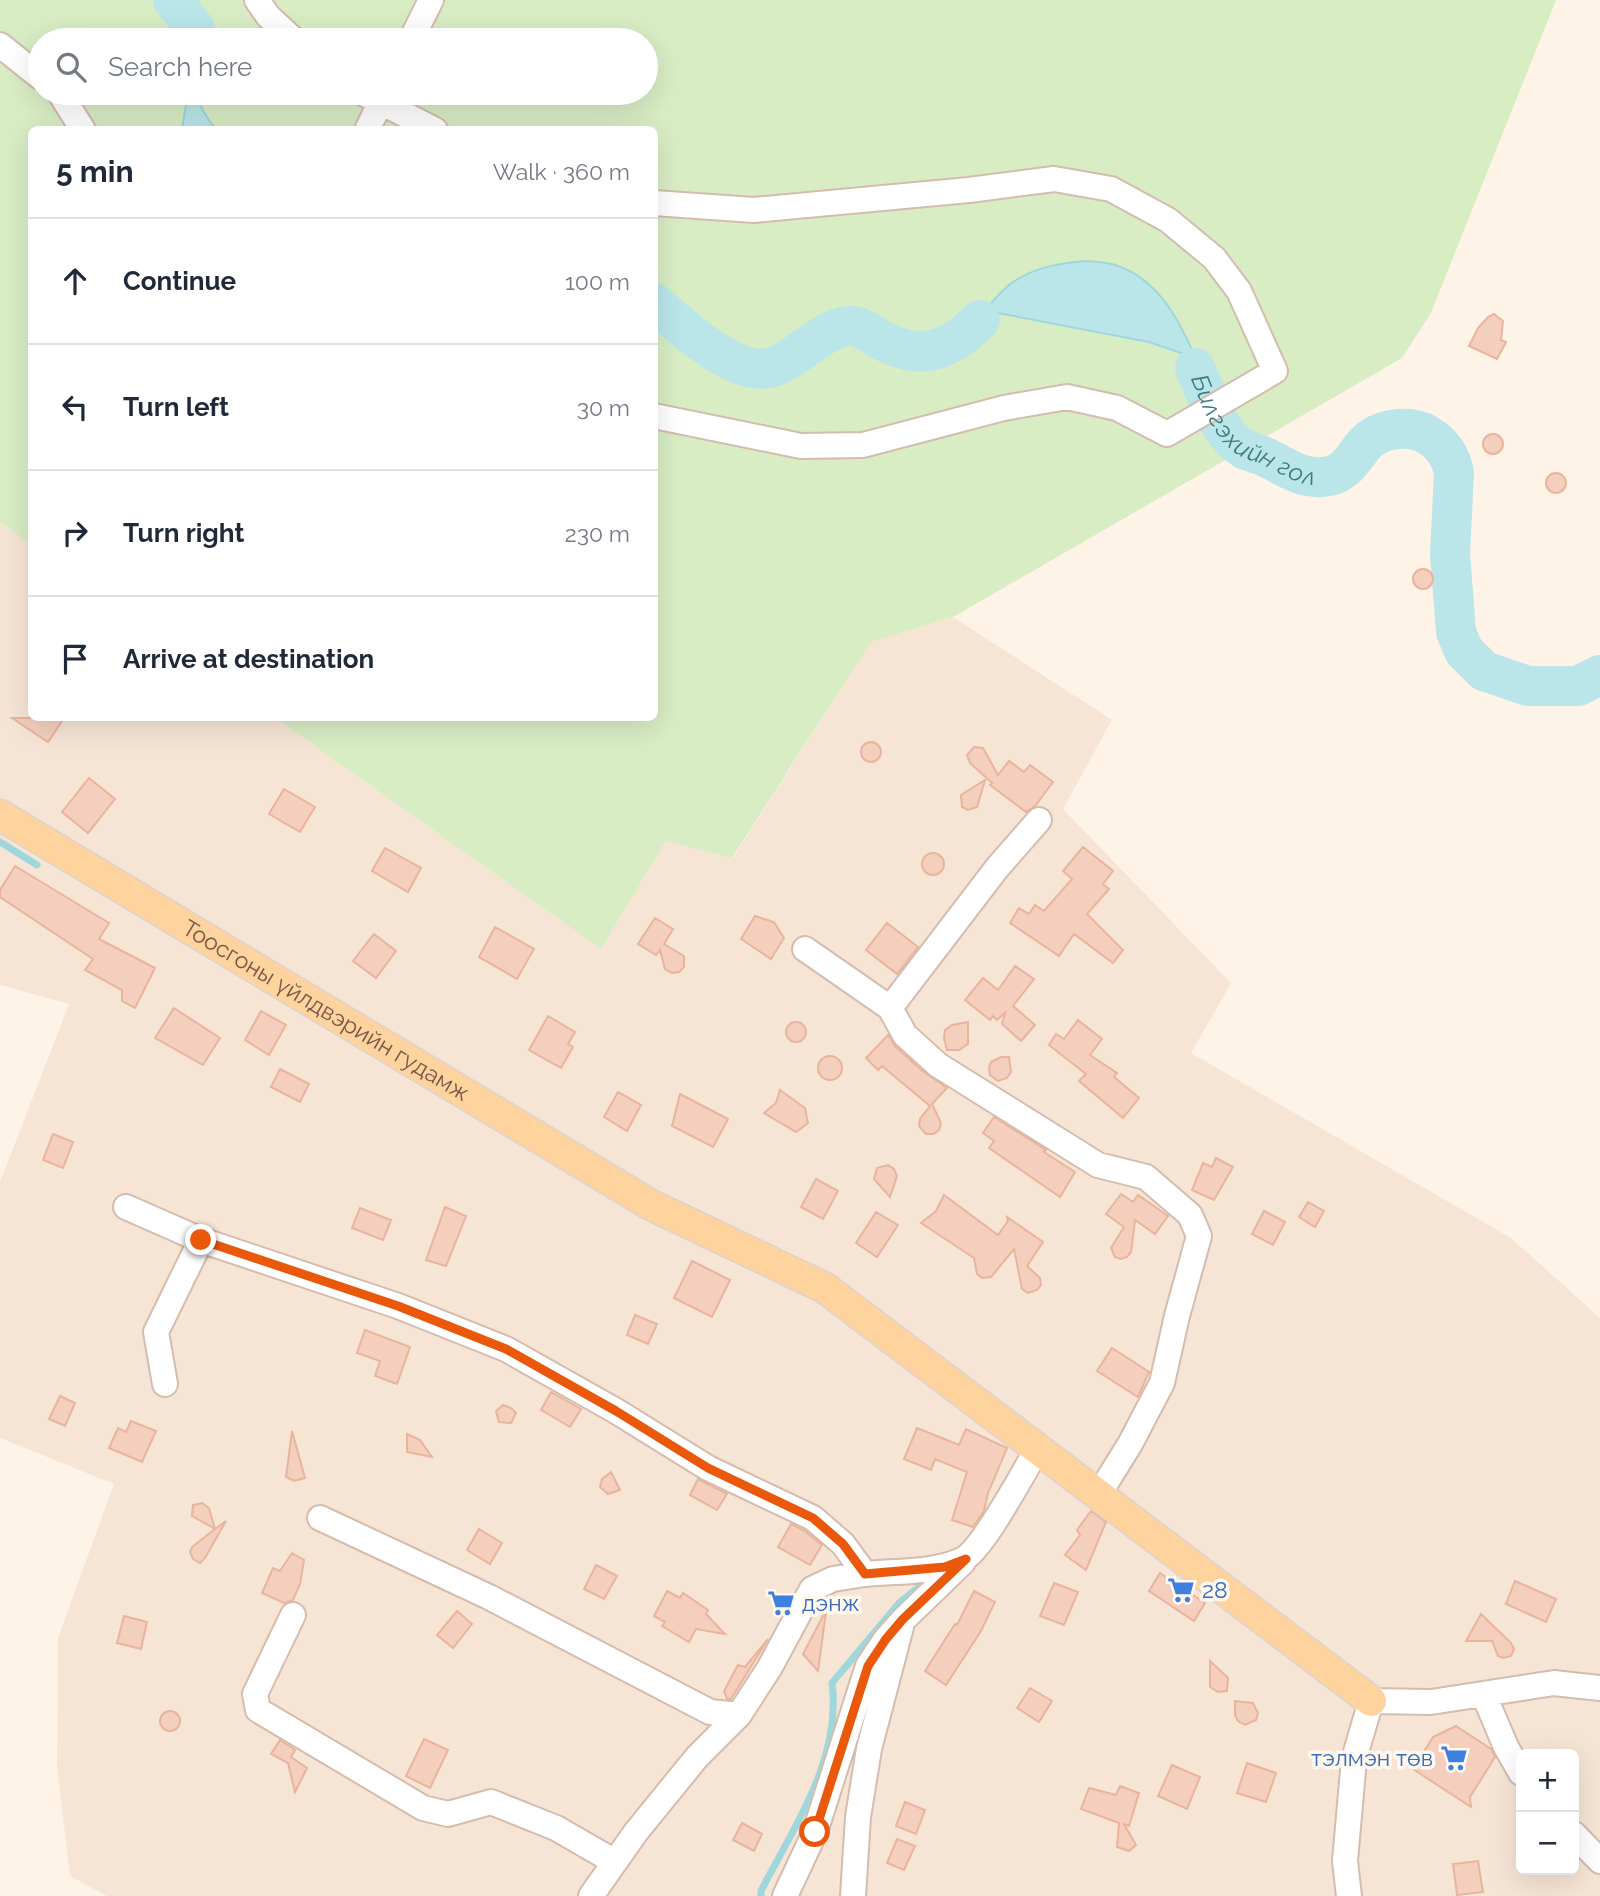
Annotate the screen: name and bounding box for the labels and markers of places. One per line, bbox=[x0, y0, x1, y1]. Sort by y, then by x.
supermarket icon: 28 bbox=[1166, 1575, 1196, 1605]
place label: 28 bbox=[1202, 1576, 1228, 1603]
supermarket icon: дэнж bbox=[766, 1588, 796, 1618]
place label: дэнж bbox=[802, 1589, 860, 1616]
supermarket icon: тэлмэн төв bbox=[1439, 1743, 1469, 1773]
place label: тэлмэн төв bbox=[1311, 1744, 1433, 1771]

